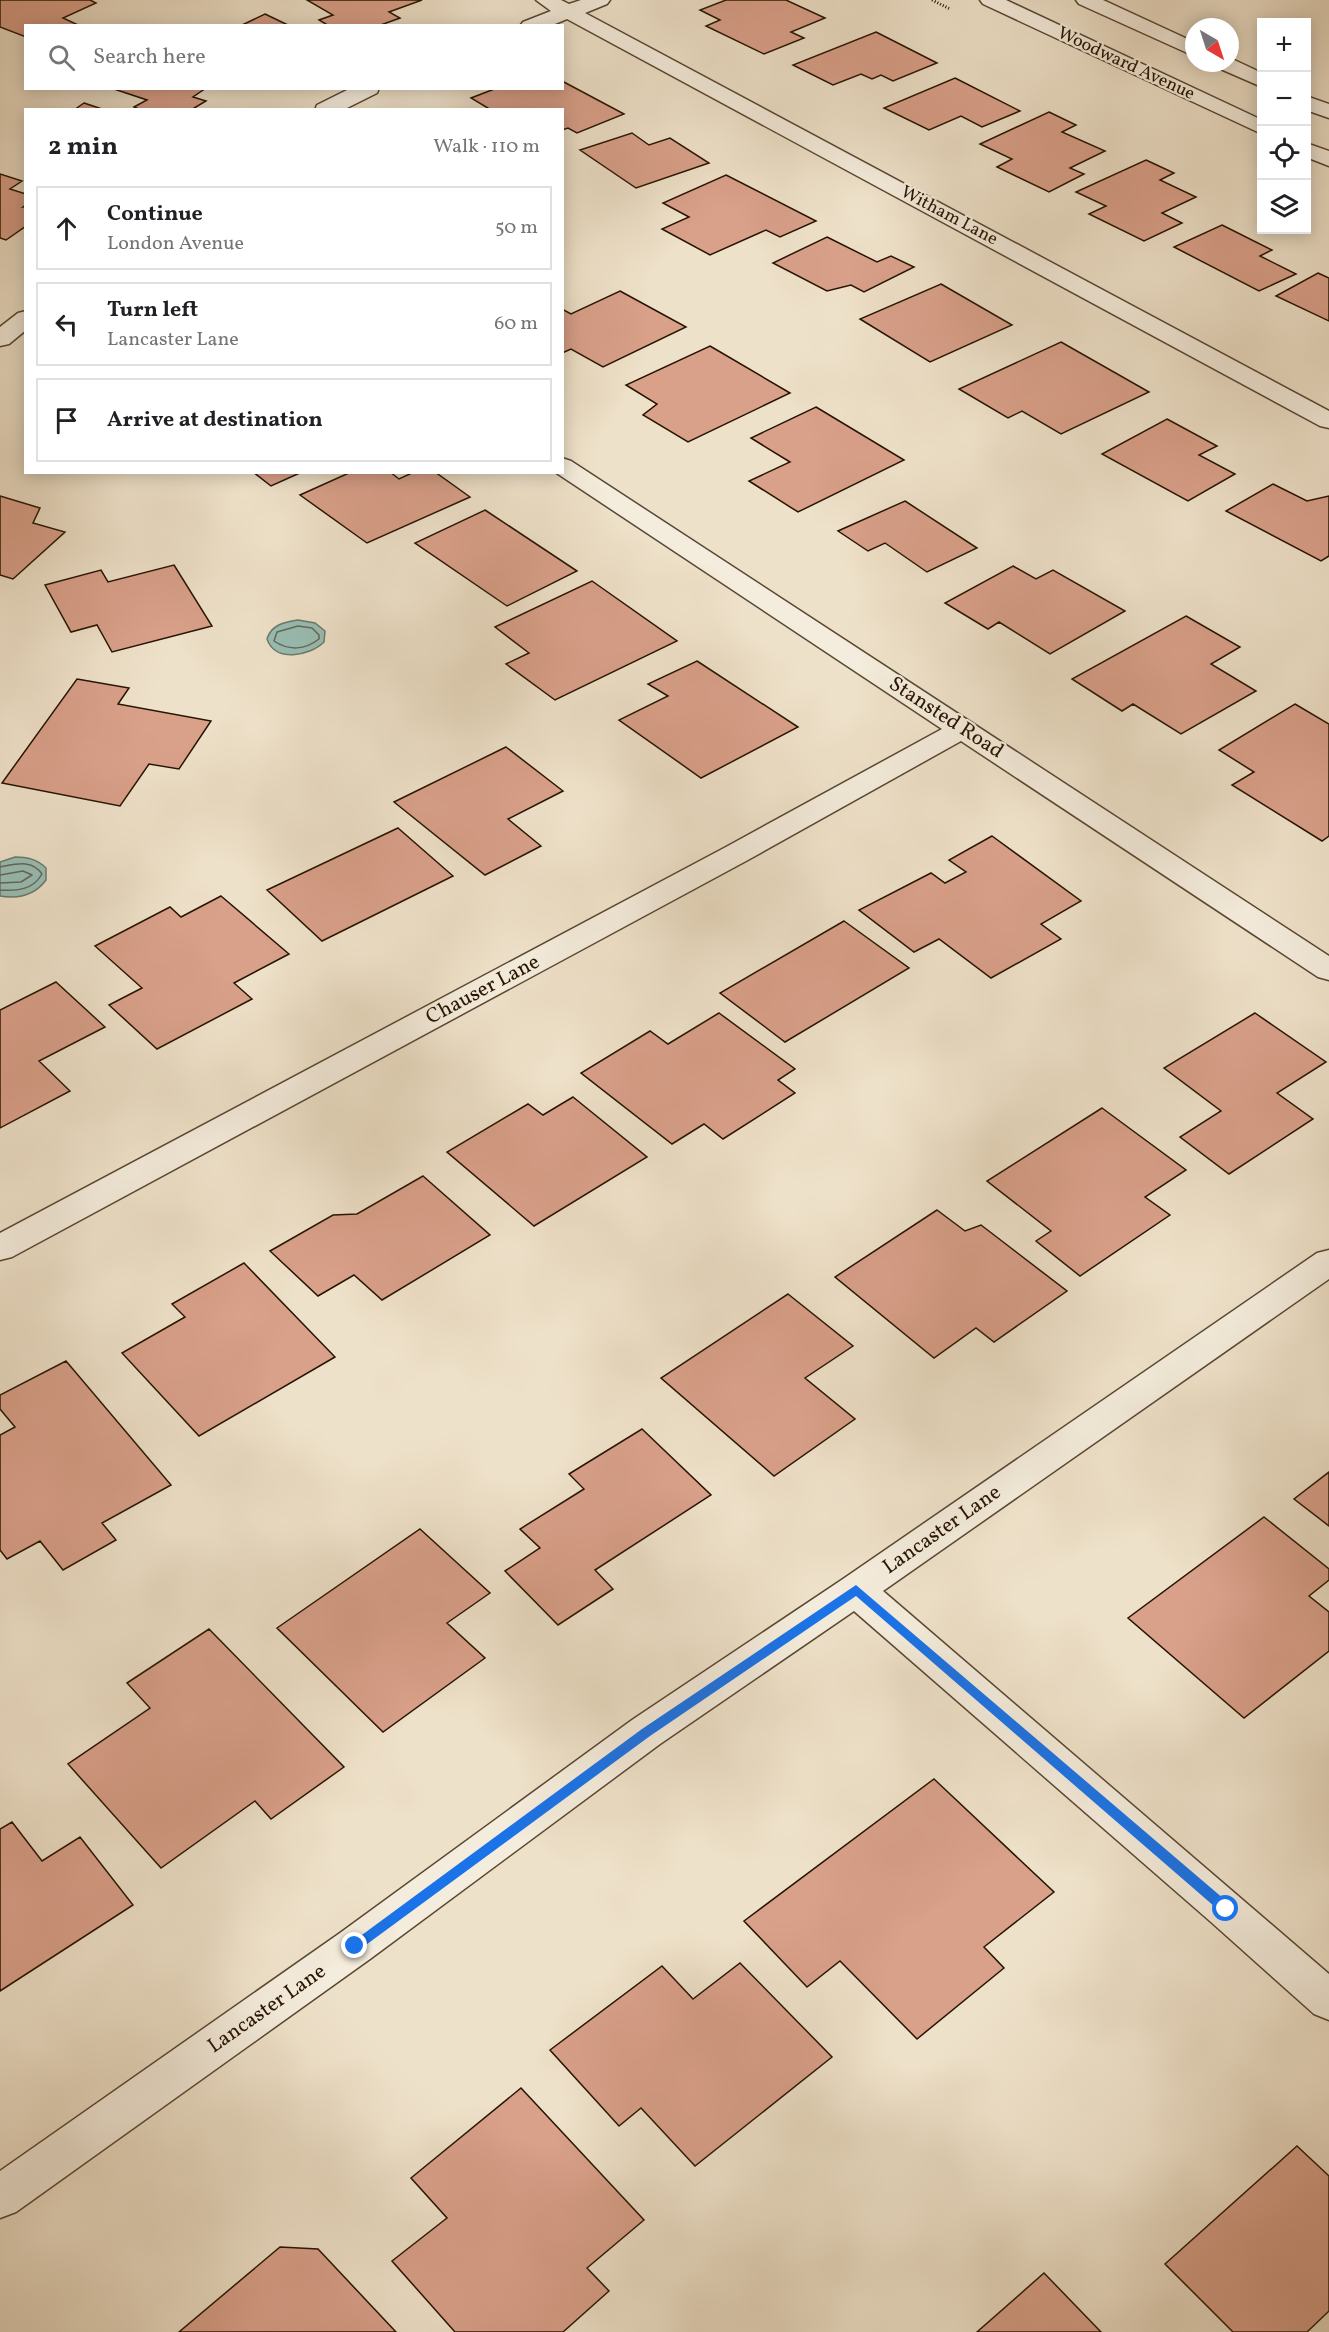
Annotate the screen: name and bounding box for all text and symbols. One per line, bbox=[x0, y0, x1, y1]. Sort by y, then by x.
north arrow bbox=[1185, 18, 1239, 72]
map controls bbox=[1257, 18, 1311, 234]
button: + bbox=[1257, 18, 1311, 72]
street label: Woodward Avenue bbox=[1053, 21, 1199, 107]
search box bbox=[24, 24, 564, 90]
icon: search bbox=[45, 41, 78, 74]
text: Search here bbox=[93, 42, 206, 73]
button: − bbox=[1257, 72, 1311, 126]
button: locate bbox=[1257, 126, 1311, 180]
text: 2 min bbox=[48, 129, 118, 165]
text: Walk · 110 m bbox=[433, 133, 540, 161]
street label: Witham Lane bbox=[896, 180, 1002, 252]
button: layers bbox=[1257, 180, 1311, 234]
text: Continue bbox=[107, 199, 203, 230]
icon: ahead bbox=[50, 212, 83, 245]
text: 50 m bbox=[495, 214, 538, 242]
text: London Avenue bbox=[107, 230, 244, 258]
text: Turn left bbox=[107, 295, 198, 326]
icon: left bbox=[50, 308, 83, 341]
text: 60 m bbox=[494, 310, 538, 338]
text: Lancaster Lane bbox=[107, 326, 239, 354]
icon: arrive bbox=[50, 404, 83, 437]
text: Arrive at destination bbox=[107, 405, 323, 436]
street label: Stansted Road bbox=[883, 670, 1009, 766]
street label: Chauser Lane bbox=[421, 948, 545, 1032]
street label: Lancaster Lane bbox=[877, 1478, 1007, 1582]
route start bbox=[1212, 1895, 1238, 1921]
route end bbox=[341, 1932, 367, 1958]
street label: Lancaster Lane bbox=[202, 1957, 332, 2061]

